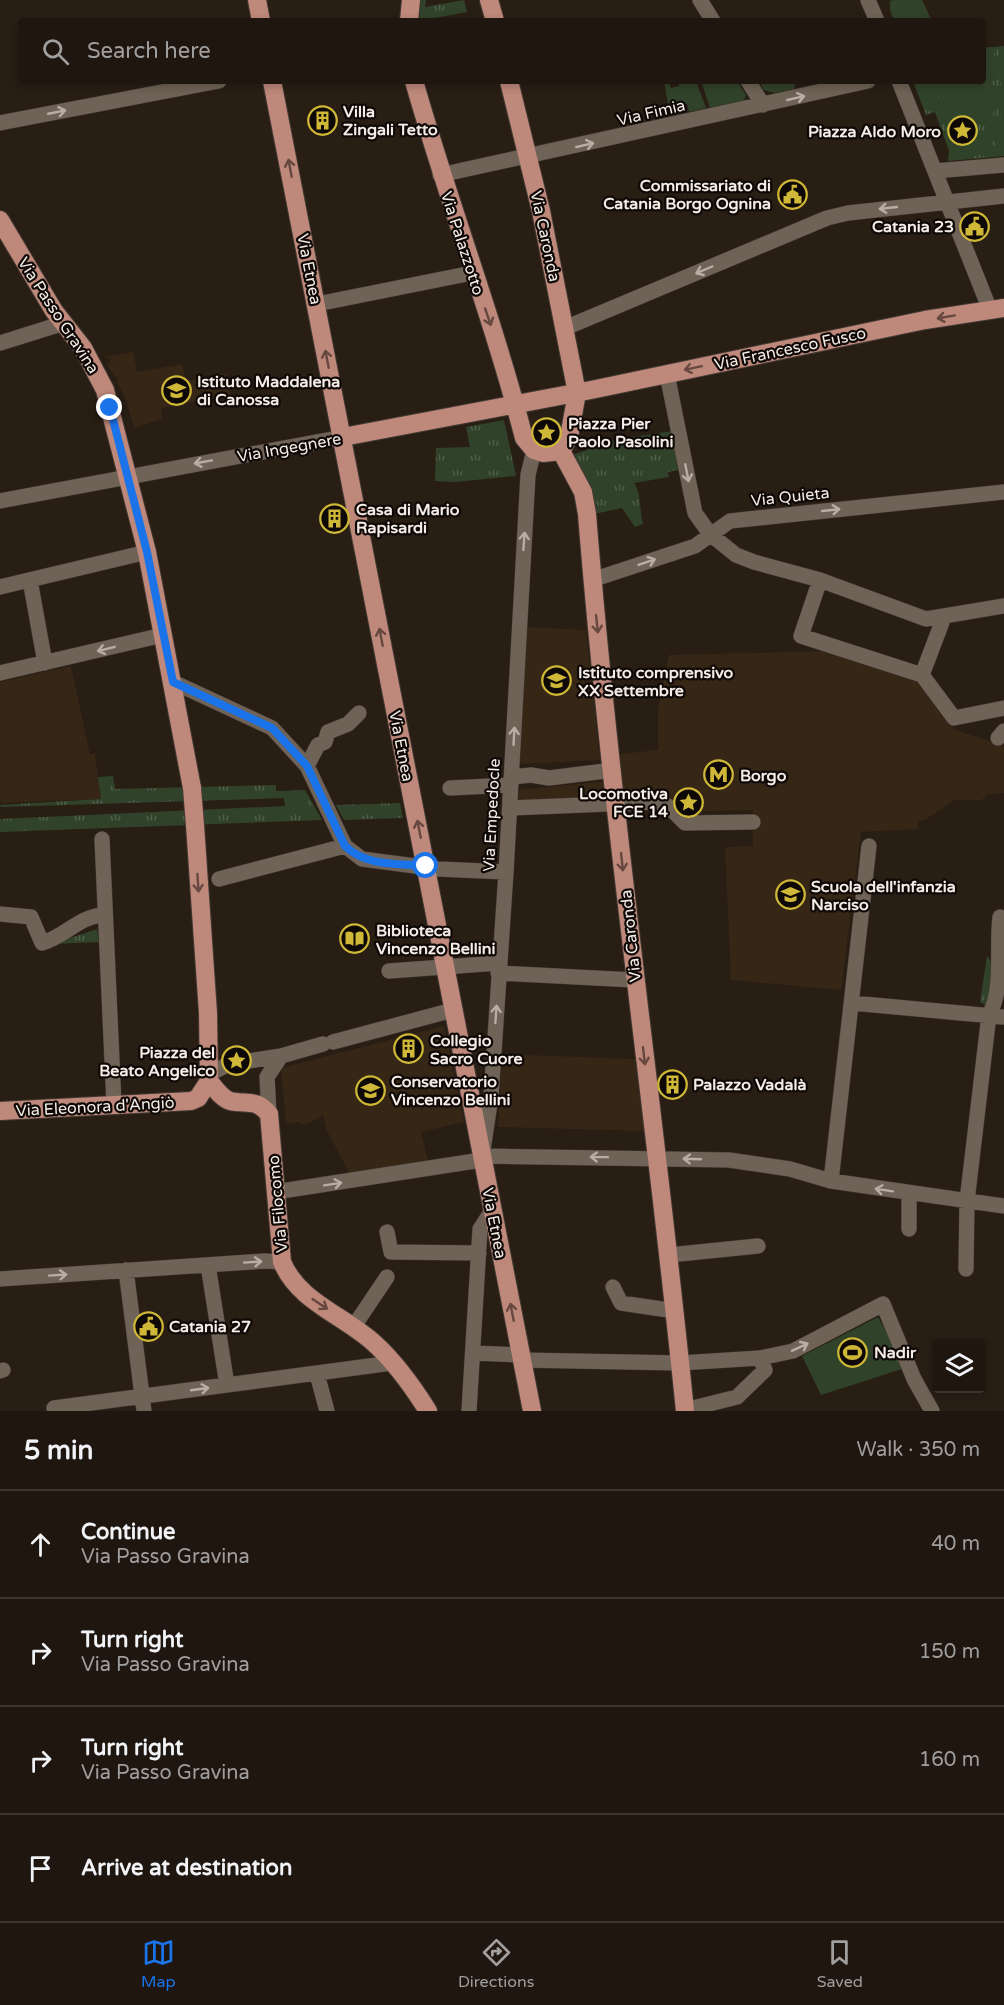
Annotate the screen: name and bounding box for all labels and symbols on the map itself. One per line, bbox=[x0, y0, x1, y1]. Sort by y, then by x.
one-way arrow bbox=[786, 91, 805, 103]
street label: Via Fimia bbox=[615, 95, 687, 131]
place label: Villa Zingali Tetto bbox=[343, 102, 438, 140]
building icon: Villa Zingali Tetto bbox=[306, 104, 338, 136]
one-way arrow bbox=[47, 106, 67, 117]
place icon: Piazza Aldo Moro bbox=[946, 115, 978, 147]
place label: Piazza Aldo Moro bbox=[808, 122, 941, 142]
one-way arrow bbox=[575, 138, 594, 150]
one-way arrow bbox=[284, 159, 295, 178]
place label: Commissariato di Catania Borgo Ognina bbox=[603, 176, 771, 214]
public building icon: Commissariato di Catania Borgo Ognina bbox=[776, 178, 808, 210]
street label: Via Palazzotto bbox=[436, 189, 488, 298]
street label: Via Caronda bbox=[526, 189, 564, 284]
one-way arrow bbox=[878, 203, 898, 214]
public building icon: Catania 23 bbox=[959, 210, 991, 242]
place label: Catania 23 bbox=[872, 217, 954, 237]
street label: Via Etnea bbox=[292, 232, 326, 306]
street label: Via Passo Gravina bbox=[13, 254, 103, 378]
one-way arrow bbox=[696, 264, 714, 276]
one-way arrow bbox=[483, 307, 494, 326]
one-way arrow bbox=[937, 312, 956, 323]
street label: Via Francesco Fusco bbox=[713, 323, 868, 375]
one-way arrow bbox=[321, 350, 332, 370]
one-way arrow bbox=[684, 363, 703, 375]
place label: Istituto Maddalena di Canossa bbox=[197, 372, 340, 410]
school or university icon: Istituto Maddalena di Canossa bbox=[160, 374, 192, 406]
route end bbox=[96, 394, 122, 420]
place label: Piazza Pier Paolo Pasolini bbox=[568, 414, 673, 452]
place icon: Piazza Pier Paolo Pasolini bbox=[531, 416, 563, 448]
street label: Via Ingegnere bbox=[236, 429, 343, 467]
one-way arrow bbox=[193, 457, 213, 468]
one-way arrow bbox=[682, 462, 693, 482]
street label: Via Quieta bbox=[750, 483, 830, 511]
place label: Casa di Mario Rapisardi bbox=[356, 500, 460, 538]
building icon: Casa di Mario Rapisardi bbox=[319, 502, 351, 534]
one-way arrow bbox=[821, 504, 841, 515]
one-way arrow bbox=[519, 532, 530, 552]
one-way arrow bbox=[638, 555, 656, 566]
one-way arrow bbox=[592, 613, 603, 633]
one-way arrow bbox=[375, 628, 386, 648]
one-way arrow bbox=[97, 644, 116, 655]
place label: Istituto comprensivo XX Settembre bbox=[578, 663, 734, 701]
school or university icon: Istituto comprensivo XX Settembre bbox=[541, 665, 573, 697]
street label: Via Etnea bbox=[384, 709, 418, 783]
one-way arrow bbox=[508, 726, 519, 746]
street label: Via Empedocle bbox=[479, 758, 505, 872]
metro station icon: Borgo bbox=[703, 759, 735, 791]
place label: Borgo bbox=[740, 766, 787, 786]
place label: Locomotiva FCE 14 bbox=[579, 784, 668, 822]
place icon: Locomotiva FCE 14 bbox=[673, 786, 705, 818]
one-way arrow bbox=[412, 819, 424, 838]
route start bbox=[412, 852, 438, 878]
one-way arrow bbox=[617, 852, 628, 872]
one-way arrow bbox=[193, 873, 204, 893]
place label: Scuola dell'infanzia Narciso bbox=[811, 877, 956, 915]
school or university icon: Scuola dell'infanzia Narciso bbox=[774, 879, 806, 911]
street label: Via Caronda bbox=[616, 889, 646, 983]
place label: Biblioteca Vincenzo Bellini bbox=[376, 921, 496, 959]
library icon: Biblioteca Vincenzo Bellini bbox=[339, 923, 371, 955]
one-way arrow bbox=[490, 1005, 501, 1025]
place label: Collegio Sacro Cuore bbox=[430, 1031, 523, 1069]
building icon: Collegio Sacro Cuore bbox=[393, 1033, 425, 1065]
place label: Piazza del Beato Angelico bbox=[99, 1043, 215, 1081]
place icon: Piazza del Beato Angelico bbox=[220, 1045, 252, 1077]
one-way arrow bbox=[639, 1045, 650, 1065]
building icon: Palazzo Vadalà bbox=[656, 1068, 688, 1100]
place label: Conservatorio Vincenzo Bellini bbox=[391, 1072, 511, 1110]
school or university icon: Conservatorio Vincenzo Bellini bbox=[354, 1074, 386, 1106]
place label: Palazzo Vadalà bbox=[693, 1075, 806, 1095]
street label: Via Eleonora d'Angiò bbox=[15, 1093, 175, 1121]
one-way arrow bbox=[590, 1152, 610, 1163]
street label: Via Filocomo bbox=[264, 1154, 292, 1254]
one-way arrow bbox=[682, 1154, 702, 1165]
one-way arrow bbox=[323, 1178, 342, 1189]
one-way arrow bbox=[874, 1184, 894, 1195]
street label: Via Etnea bbox=[477, 1186, 511, 1260]
one-way arrow bbox=[242, 1256, 262, 1267]
one-way arrow bbox=[48, 1269, 68, 1280]
one-way arrow bbox=[312, 1298, 328, 1310]
one-way arrow bbox=[506, 1303, 517, 1323]
public building icon: Catania 27 bbox=[132, 1310, 164, 1342]
place label: Catania 27 bbox=[169, 1317, 251, 1337]
sports icon: Nadir bbox=[837, 1336, 869, 1368]
one-way arrow bbox=[790, 1340, 808, 1352]
place label: Nadir bbox=[874, 1343, 917, 1363]
one-way arrow bbox=[190, 1383, 210, 1394]

